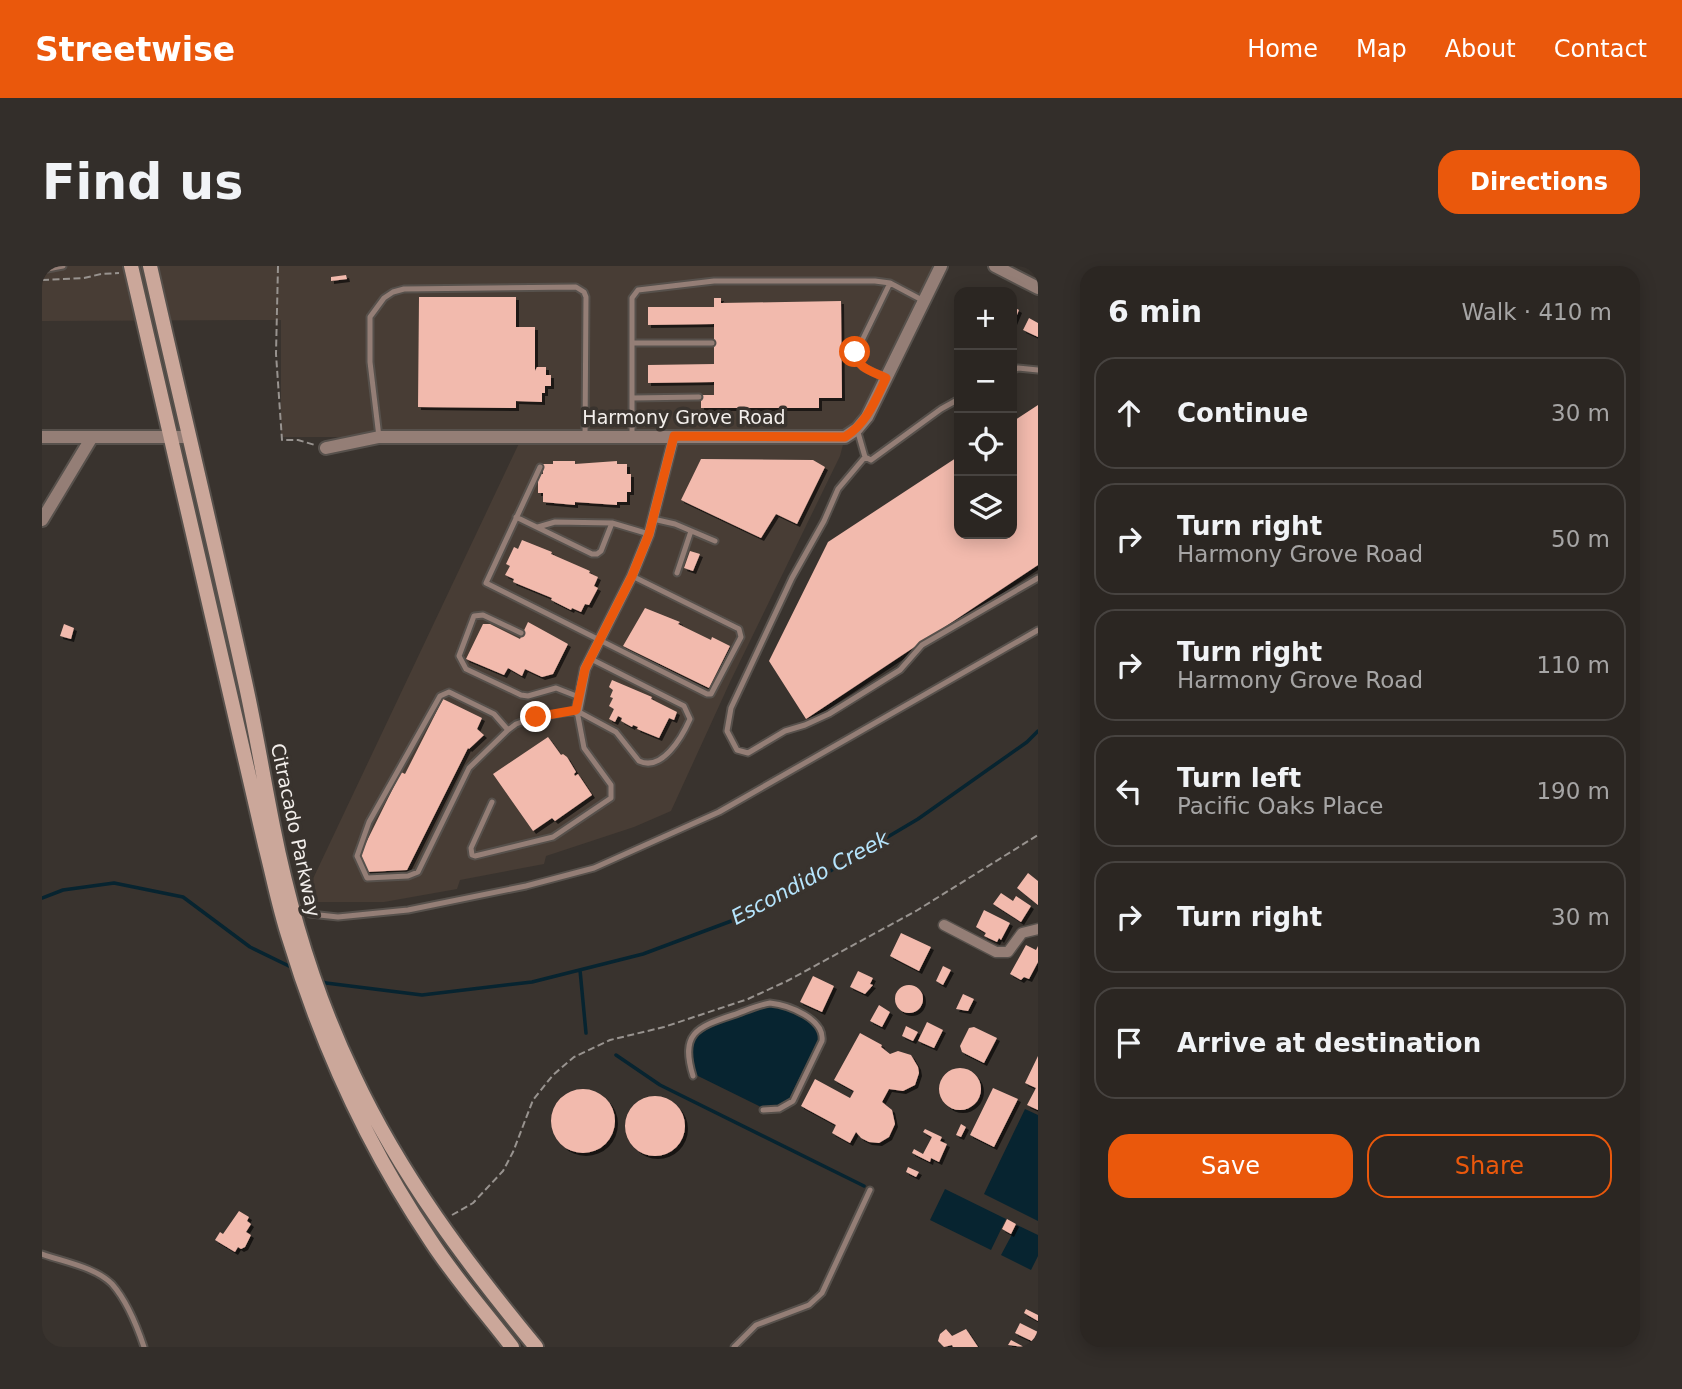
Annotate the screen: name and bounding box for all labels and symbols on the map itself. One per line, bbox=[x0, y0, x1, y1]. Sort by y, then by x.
route start bbox=[839, 336, 870, 367]
street label: Harmony Grove Road bbox=[582, 406, 786, 428]
route end bbox=[520, 701, 551, 732]
street label: Citracado Parkway bbox=[267, 741, 325, 919]
water label: Escondido Creek bbox=[727, 826, 894, 930]

